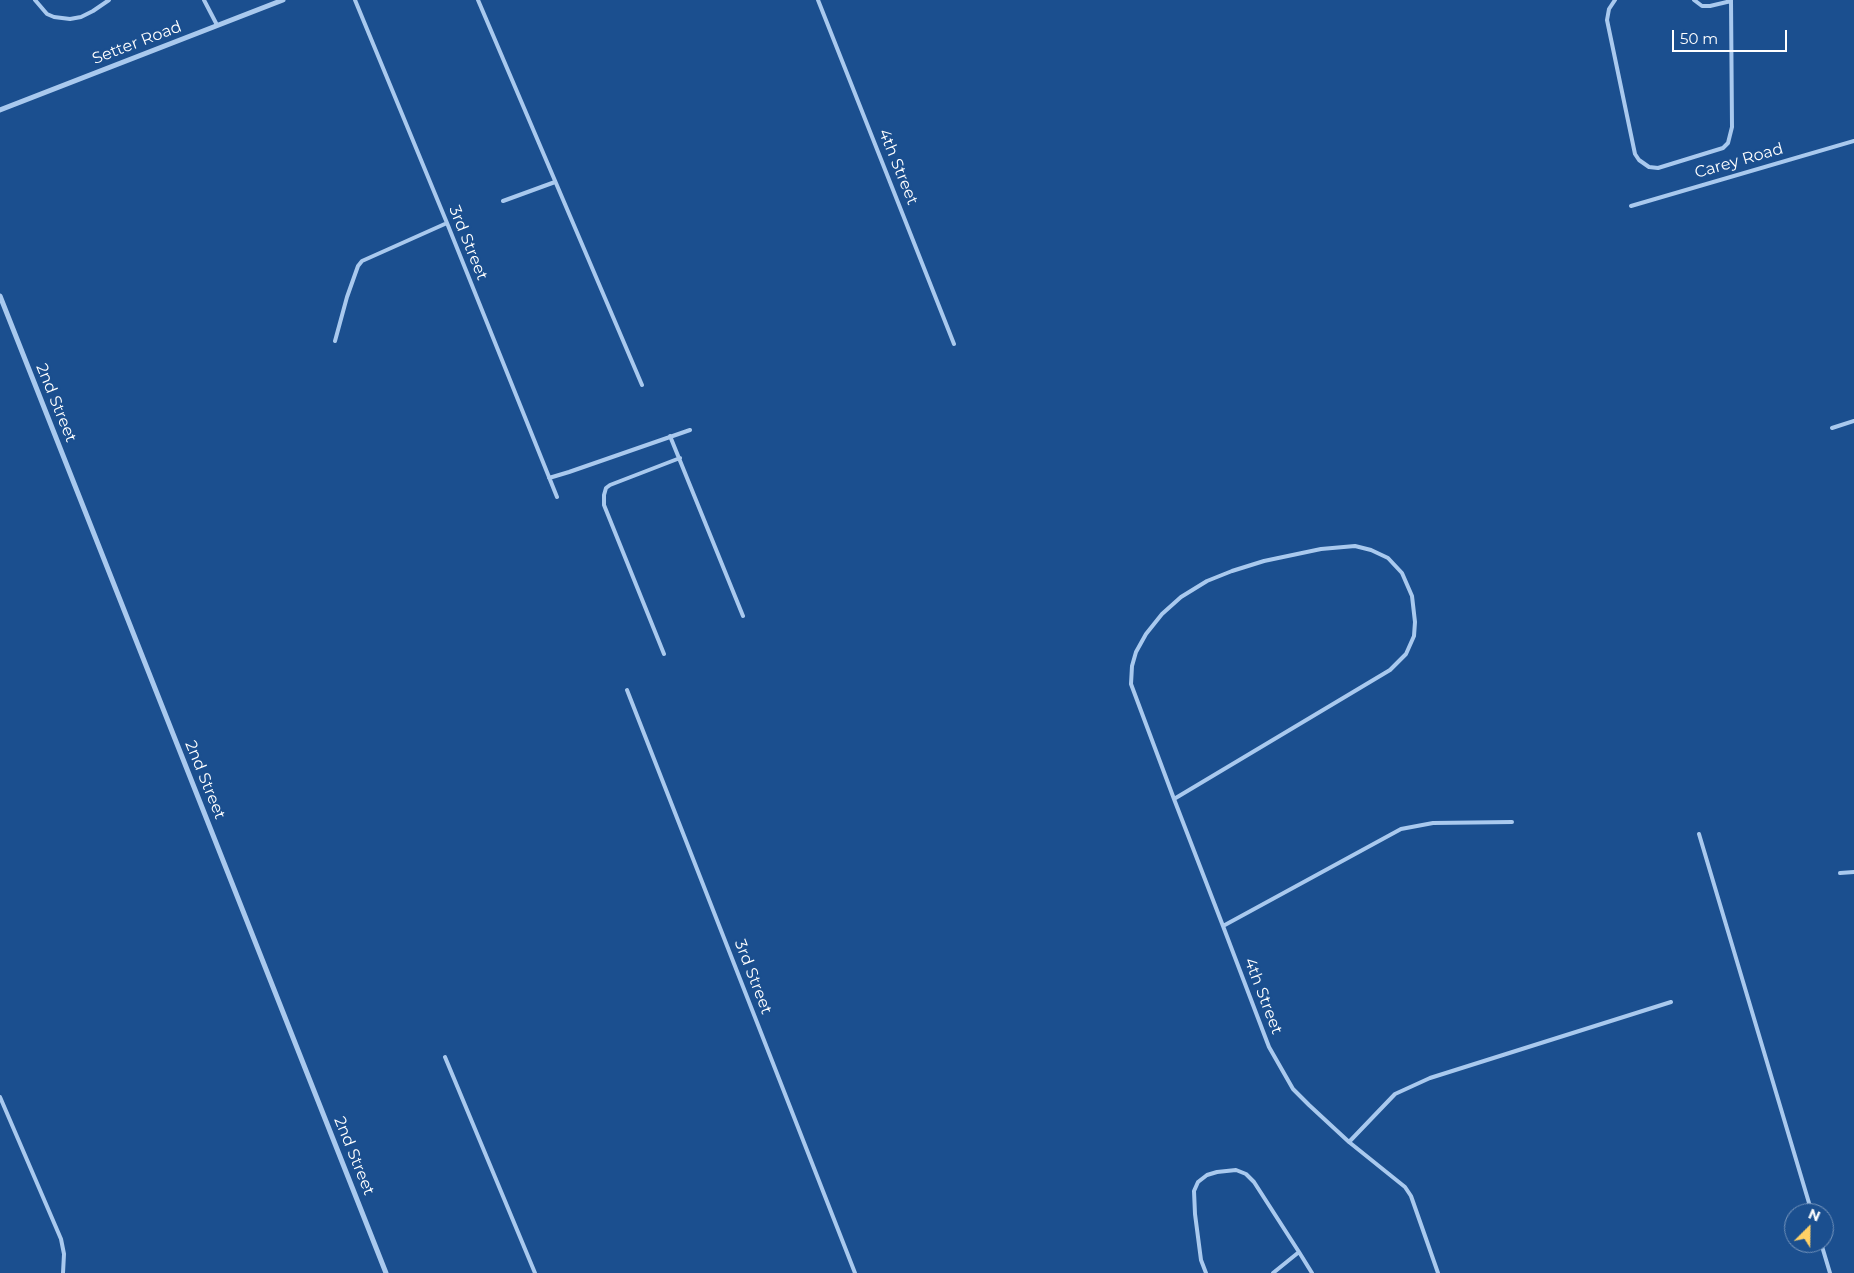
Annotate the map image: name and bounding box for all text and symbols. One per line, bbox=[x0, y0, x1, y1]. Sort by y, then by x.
street label: Setter Road bbox=[90, 17, 184, 69]
scale bar bbox=[1674, 20, 1789, 52]
text: 50 m bbox=[1680, 29, 1718, 48]
street label: 4th Street bbox=[874, 126, 922, 208]
street label: Carey Road bbox=[1693, 139, 1785, 183]
street label: 3rd Street bbox=[444, 203, 492, 283]
street label: 2nd Street bbox=[31, 361, 81, 445]
street label: 2nd Street bbox=[180, 738, 230, 822]
street label: 3rd Street bbox=[730, 937, 776, 1017]
street label: 4th Street bbox=[1240, 955, 1286, 1037]
street label: 2nd Street bbox=[329, 1114, 379, 1198]
north arrow bbox=[1784, 1203, 1834, 1253]
text: N bbox=[1806, 1205, 1823, 1226]

